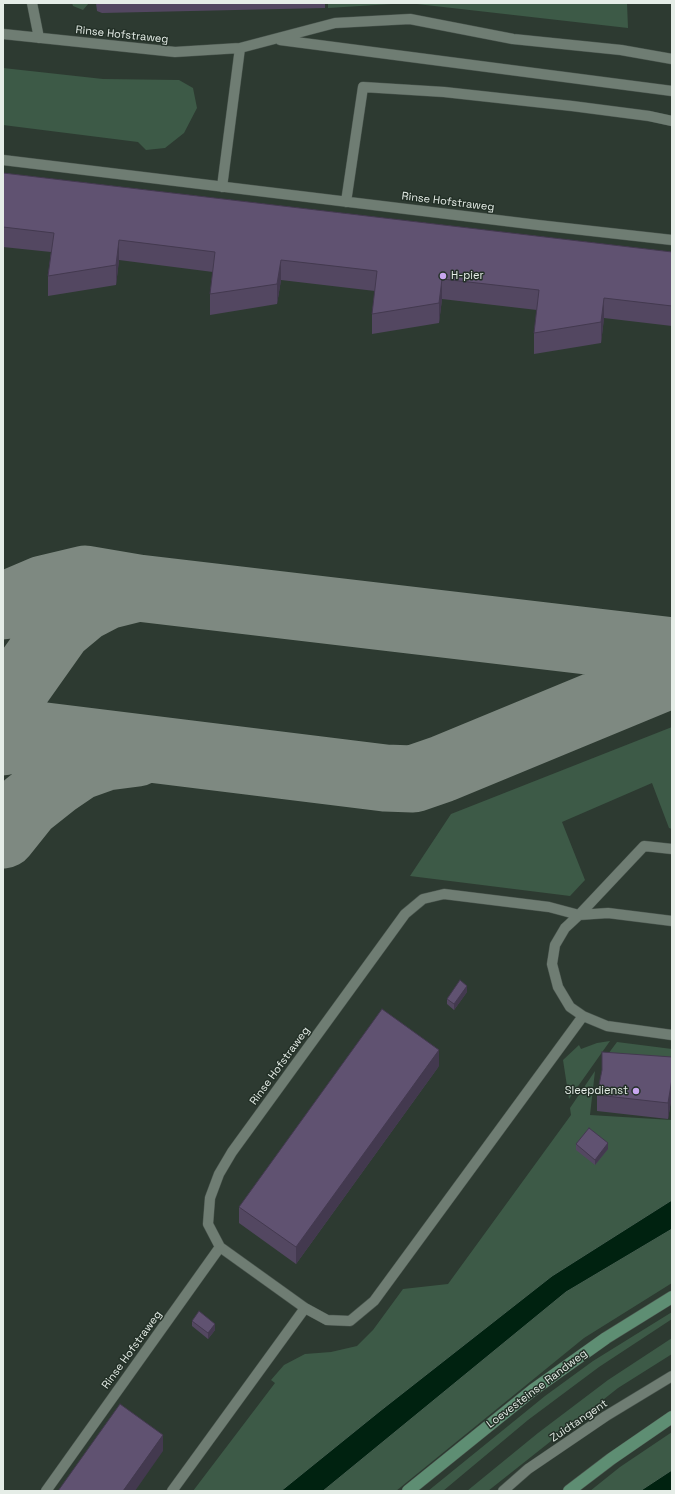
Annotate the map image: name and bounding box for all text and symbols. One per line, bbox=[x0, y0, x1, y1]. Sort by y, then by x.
street label: Rinse Hofstraweg bbox=[75, 24, 169, 46]
street label: Rinse Hofstraweg bbox=[401, 190, 495, 214]
place label: H-pier bbox=[451, 269, 484, 283]
marker: H-pier bbox=[438, 271, 448, 281]
street label: Rinse Hofstraweg bbox=[247, 1024, 313, 1108]
place label: Sleepdienst bbox=[565, 1084, 628, 1098]
marker: Sleepdienst bbox=[631, 1086, 641, 1096]
street label: Rinse Hofstraweg bbox=[99, 1308, 165, 1392]
street label: Loevesteinse Randweg bbox=[484, 1347, 590, 1431]
street label: Zuidtangent bbox=[548, 1397, 610, 1445]

